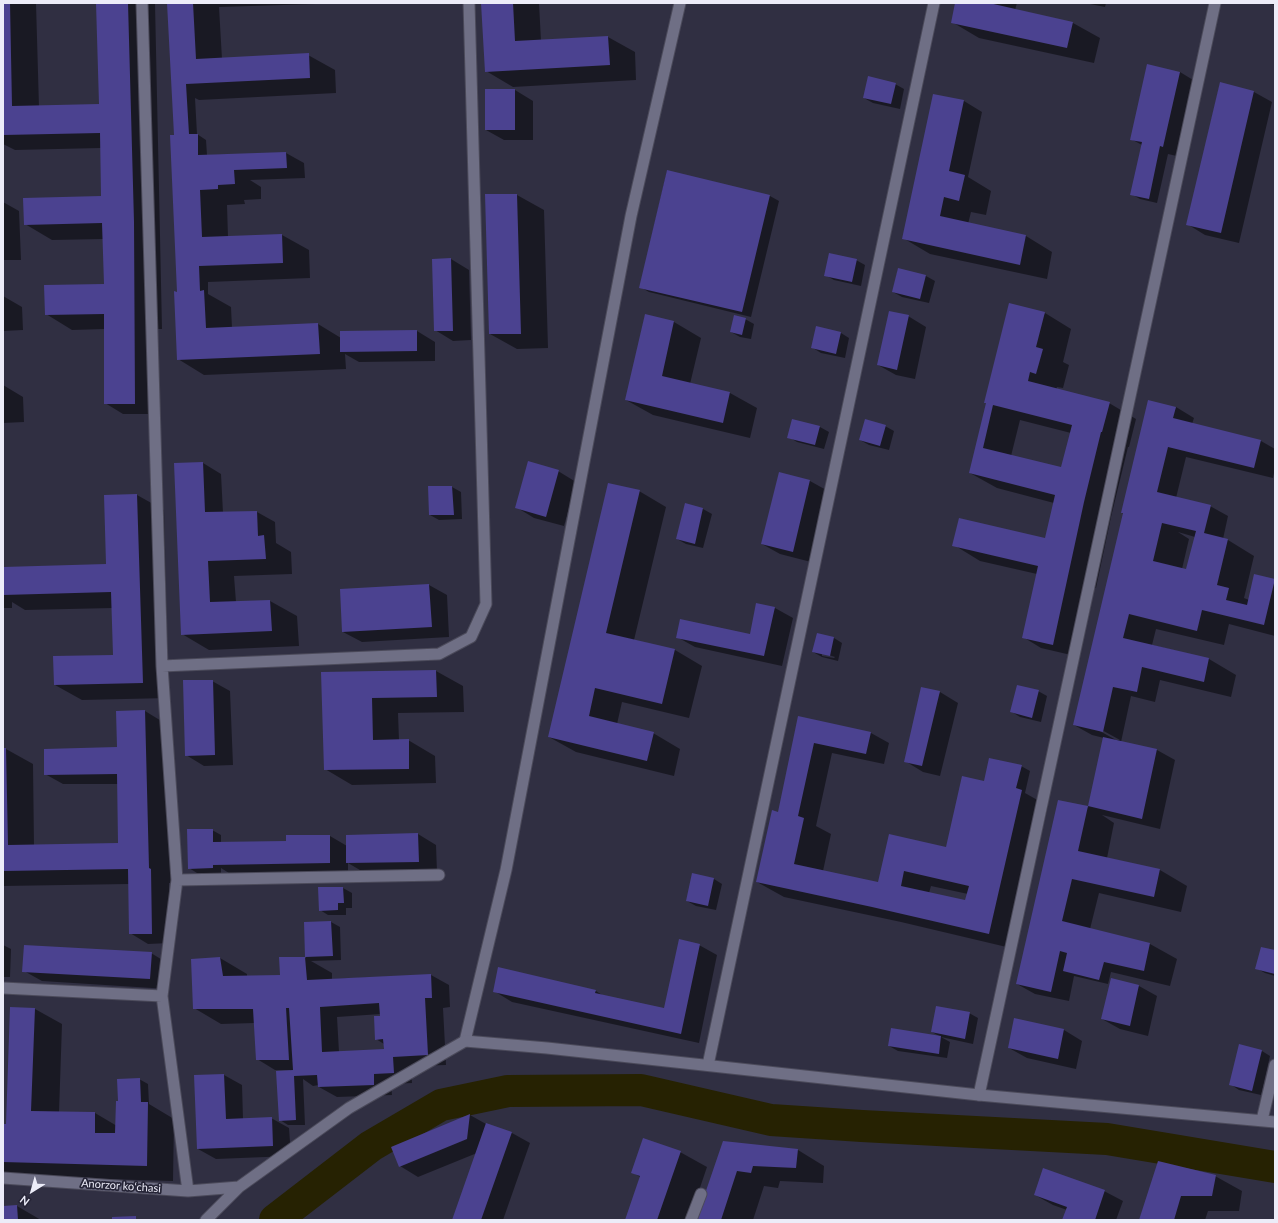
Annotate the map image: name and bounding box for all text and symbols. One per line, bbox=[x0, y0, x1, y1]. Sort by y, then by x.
north arrow bbox=[12, 1171, 52, 1211]
street label: Anorzor koʻchasi bbox=[81, 1177, 161, 1195]
text: N bbox=[17, 1193, 32, 1209]

